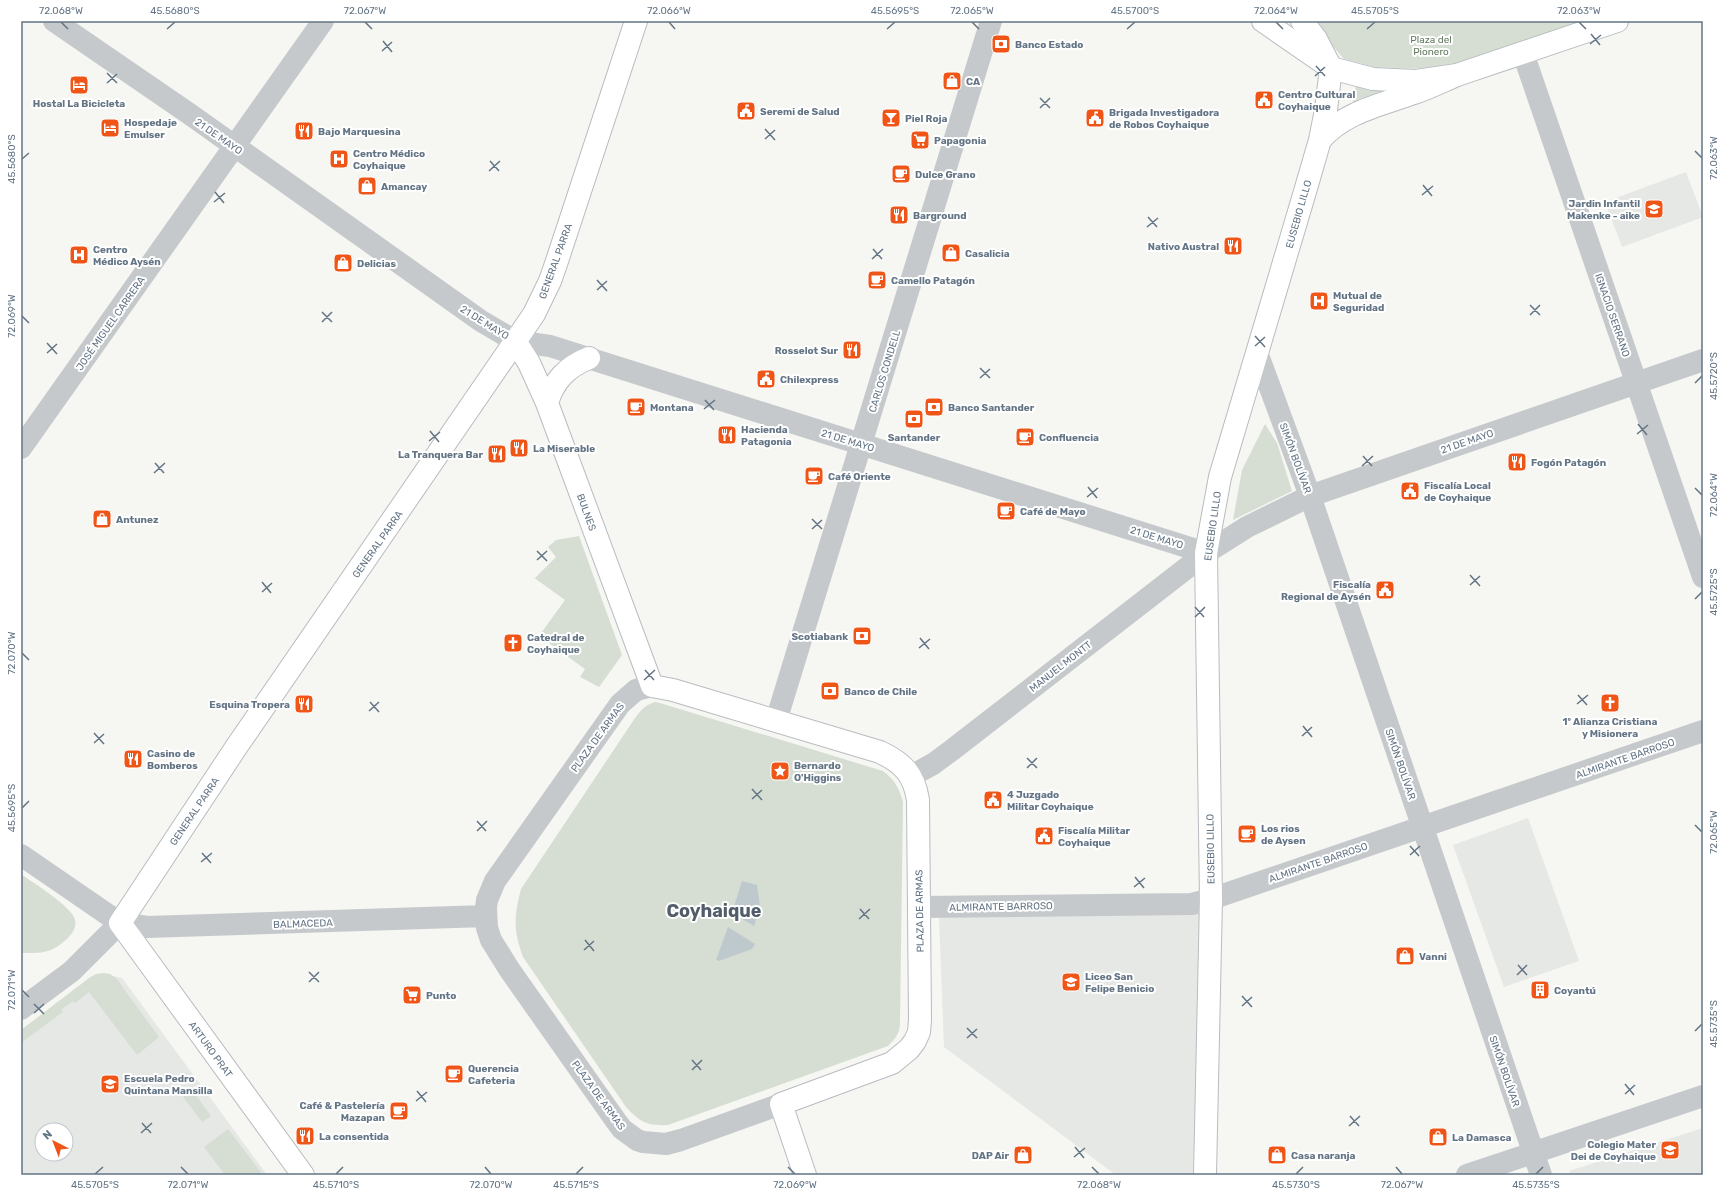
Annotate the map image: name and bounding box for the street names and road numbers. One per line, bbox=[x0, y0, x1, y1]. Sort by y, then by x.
street label: 21 DE MAYO bbox=[193, 116, 245, 158]
street label: EUSEBIO LILLO bbox=[1284, 179, 1314, 250]
street label: GENERAL PARRA bbox=[537, 222, 575, 301]
street label: IGNACIO SERRANO bbox=[1592, 272, 1632, 359]
street label: JOSÉ MIGUEL CARRERA bbox=[74, 274, 148, 373]
street label: 21 DE MAYO bbox=[458, 303, 511, 343]
street label: CARLOS CONDELL bbox=[867, 328, 903, 414]
street label: SIMÓN BOLÍVAR bbox=[1277, 421, 1314, 496]
street label: 21 DE MAYO bbox=[820, 427, 876, 455]
street label: 21 DE MAYO bbox=[1439, 427, 1495, 457]
street label: EUSEBIO LILLO bbox=[1202, 490, 1224, 562]
street label: BULNES bbox=[574, 492, 598, 533]
street label: GENERAL PARRA bbox=[350, 508, 406, 581]
street label: 21 DE MAYO bbox=[1129, 524, 1185, 552]
street label: MANUEL MONTT bbox=[1027, 639, 1094, 695]
street label: PLAZA DE ARMAS bbox=[569, 701, 627, 775]
street label: SIMÓN BOLÍVAR bbox=[1382, 727, 1418, 802]
street label: ALMIRANTE BARROSO bbox=[1574, 736, 1676, 781]
street label: GENERAL PARRA bbox=[168, 775, 222, 848]
street label: EUSEBIO LILLO bbox=[1204, 814, 1218, 884]
street label: ALMIRANTE BARROSO bbox=[1267, 840, 1369, 885]
street label: PLAZA DE ARMAS bbox=[913, 869, 927, 952]
street label: ALMIRANTE BARROSO bbox=[949, 900, 1053, 914]
street label: BALMACEDA bbox=[273, 917, 333, 931]
street label: ARTURO PRAT bbox=[186, 1019, 235, 1080]
street label: SIMÓN BOLÍVAR bbox=[1486, 1034, 1522, 1109]
street label: PLAZA DE ARMAS bbox=[569, 1059, 627, 1133]

